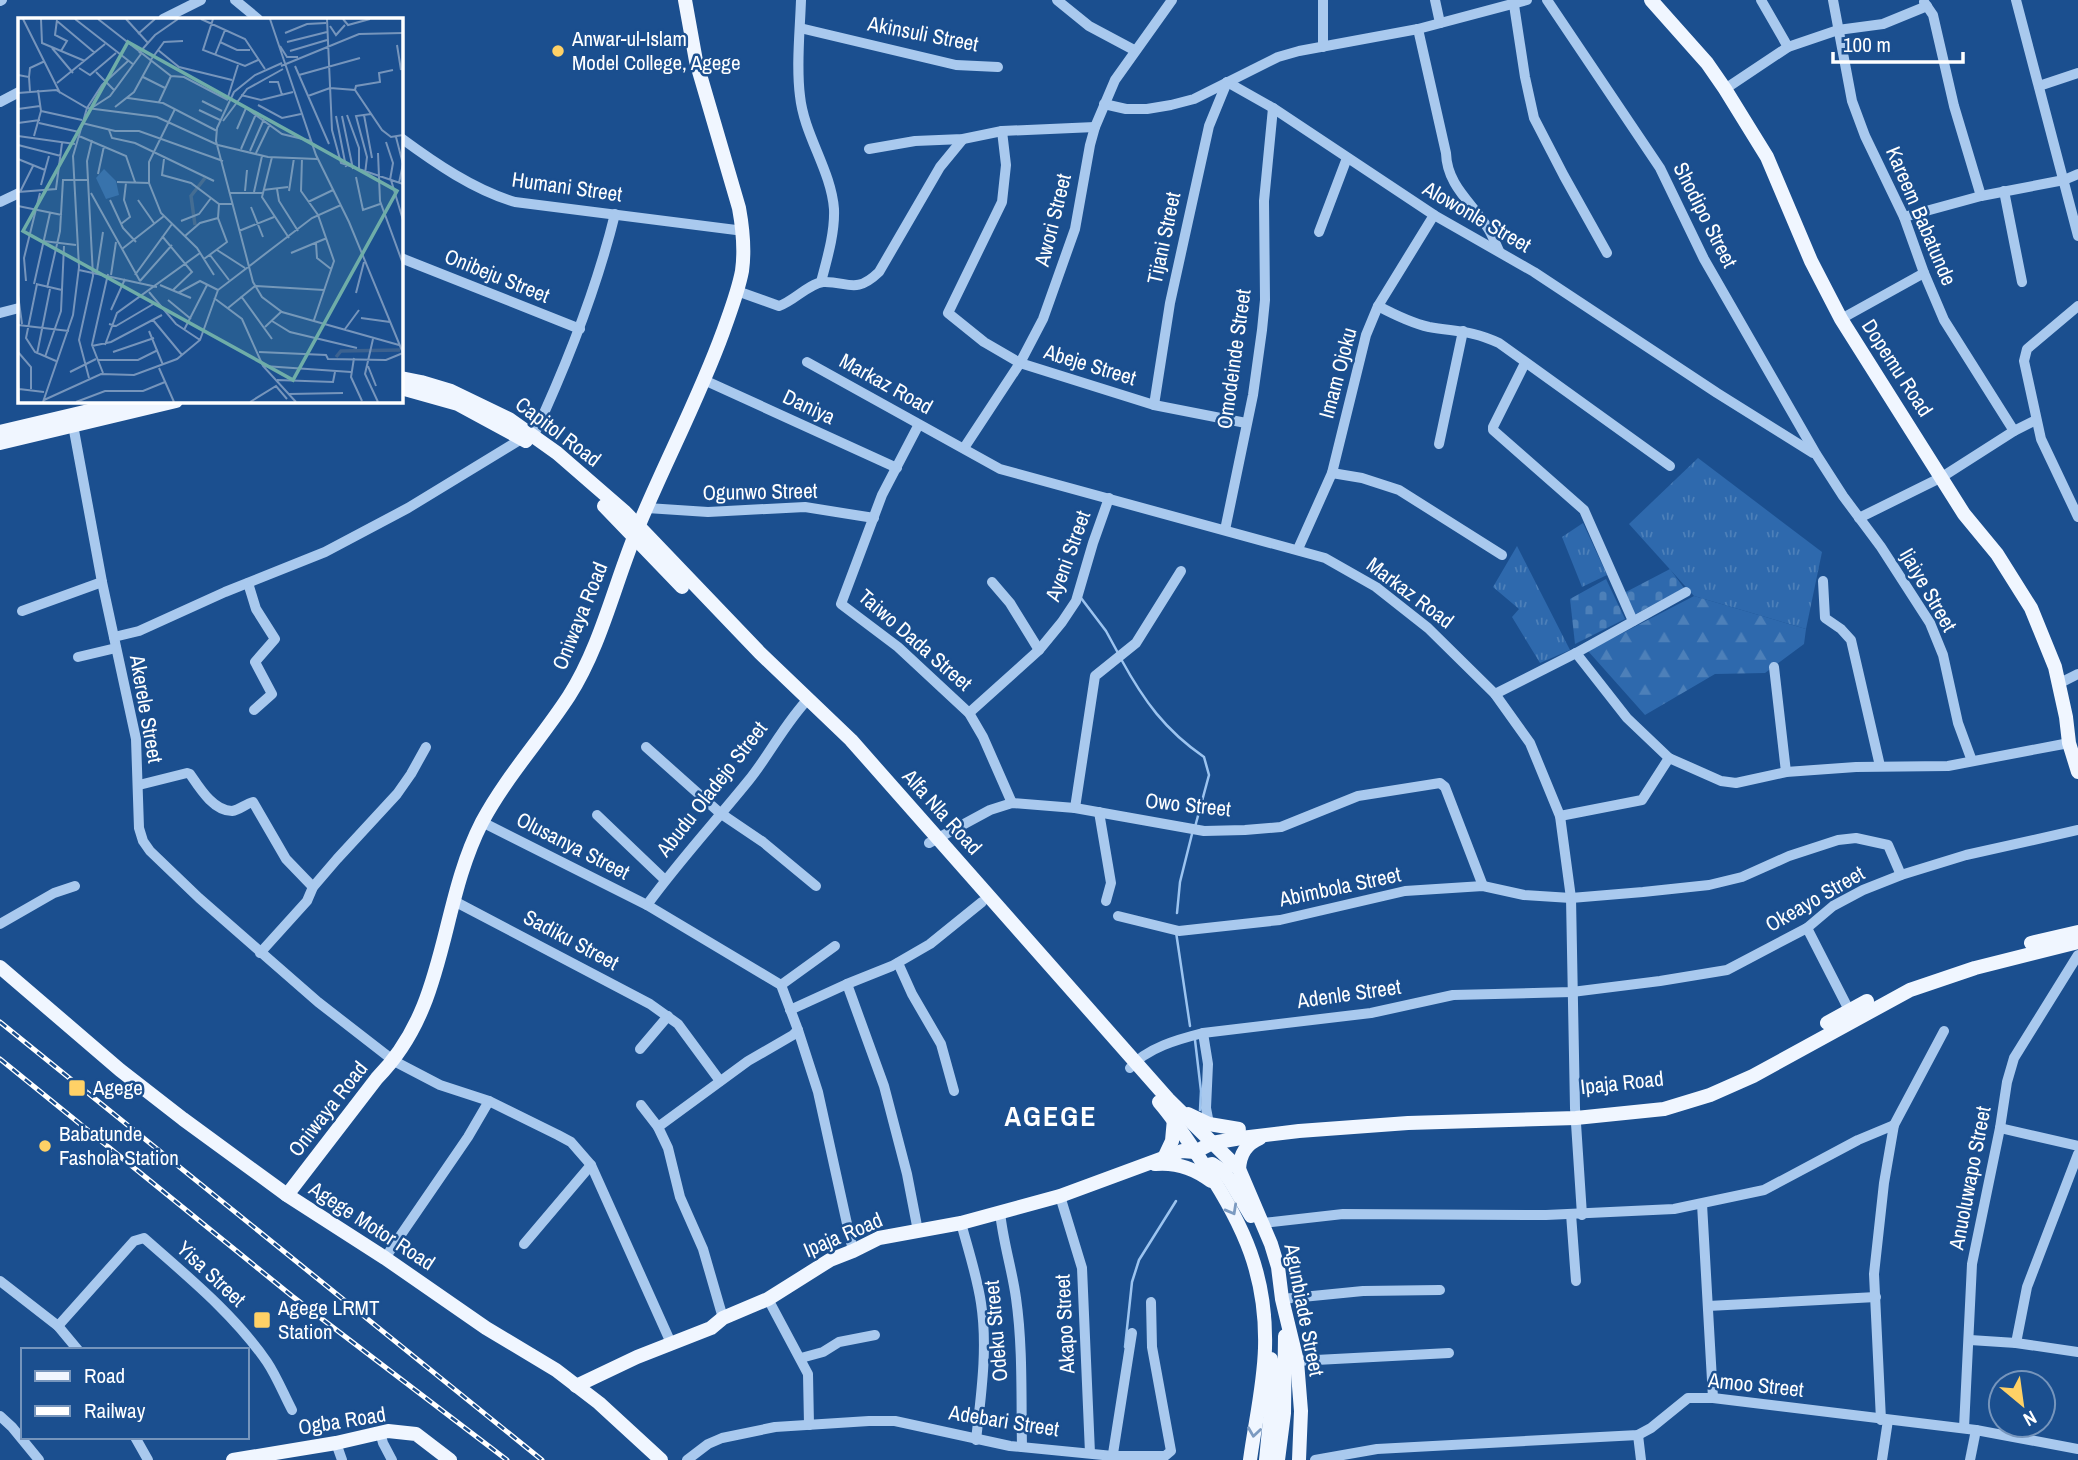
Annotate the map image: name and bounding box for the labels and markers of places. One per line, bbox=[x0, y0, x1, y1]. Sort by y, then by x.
place label: Anwar-ul-Islam Model College, Agege bbox=[571, 24, 740, 77]
marker: Anwar-ul-Islam Model College, Agege bbox=[550, 43, 566, 59]
place label: Agege bbox=[92, 1073, 143, 1102]
marker: Agege bbox=[67, 1078, 87, 1098]
place label: Babatunde Fashola Station bbox=[59, 1119, 179, 1172]
marker: Babatunde Fashola Station bbox=[37, 1138, 53, 1154]
place label: Agege LRMT Station bbox=[277, 1293, 380, 1346]
marker: Agege LRMT Station bbox=[252, 1310, 272, 1330]

